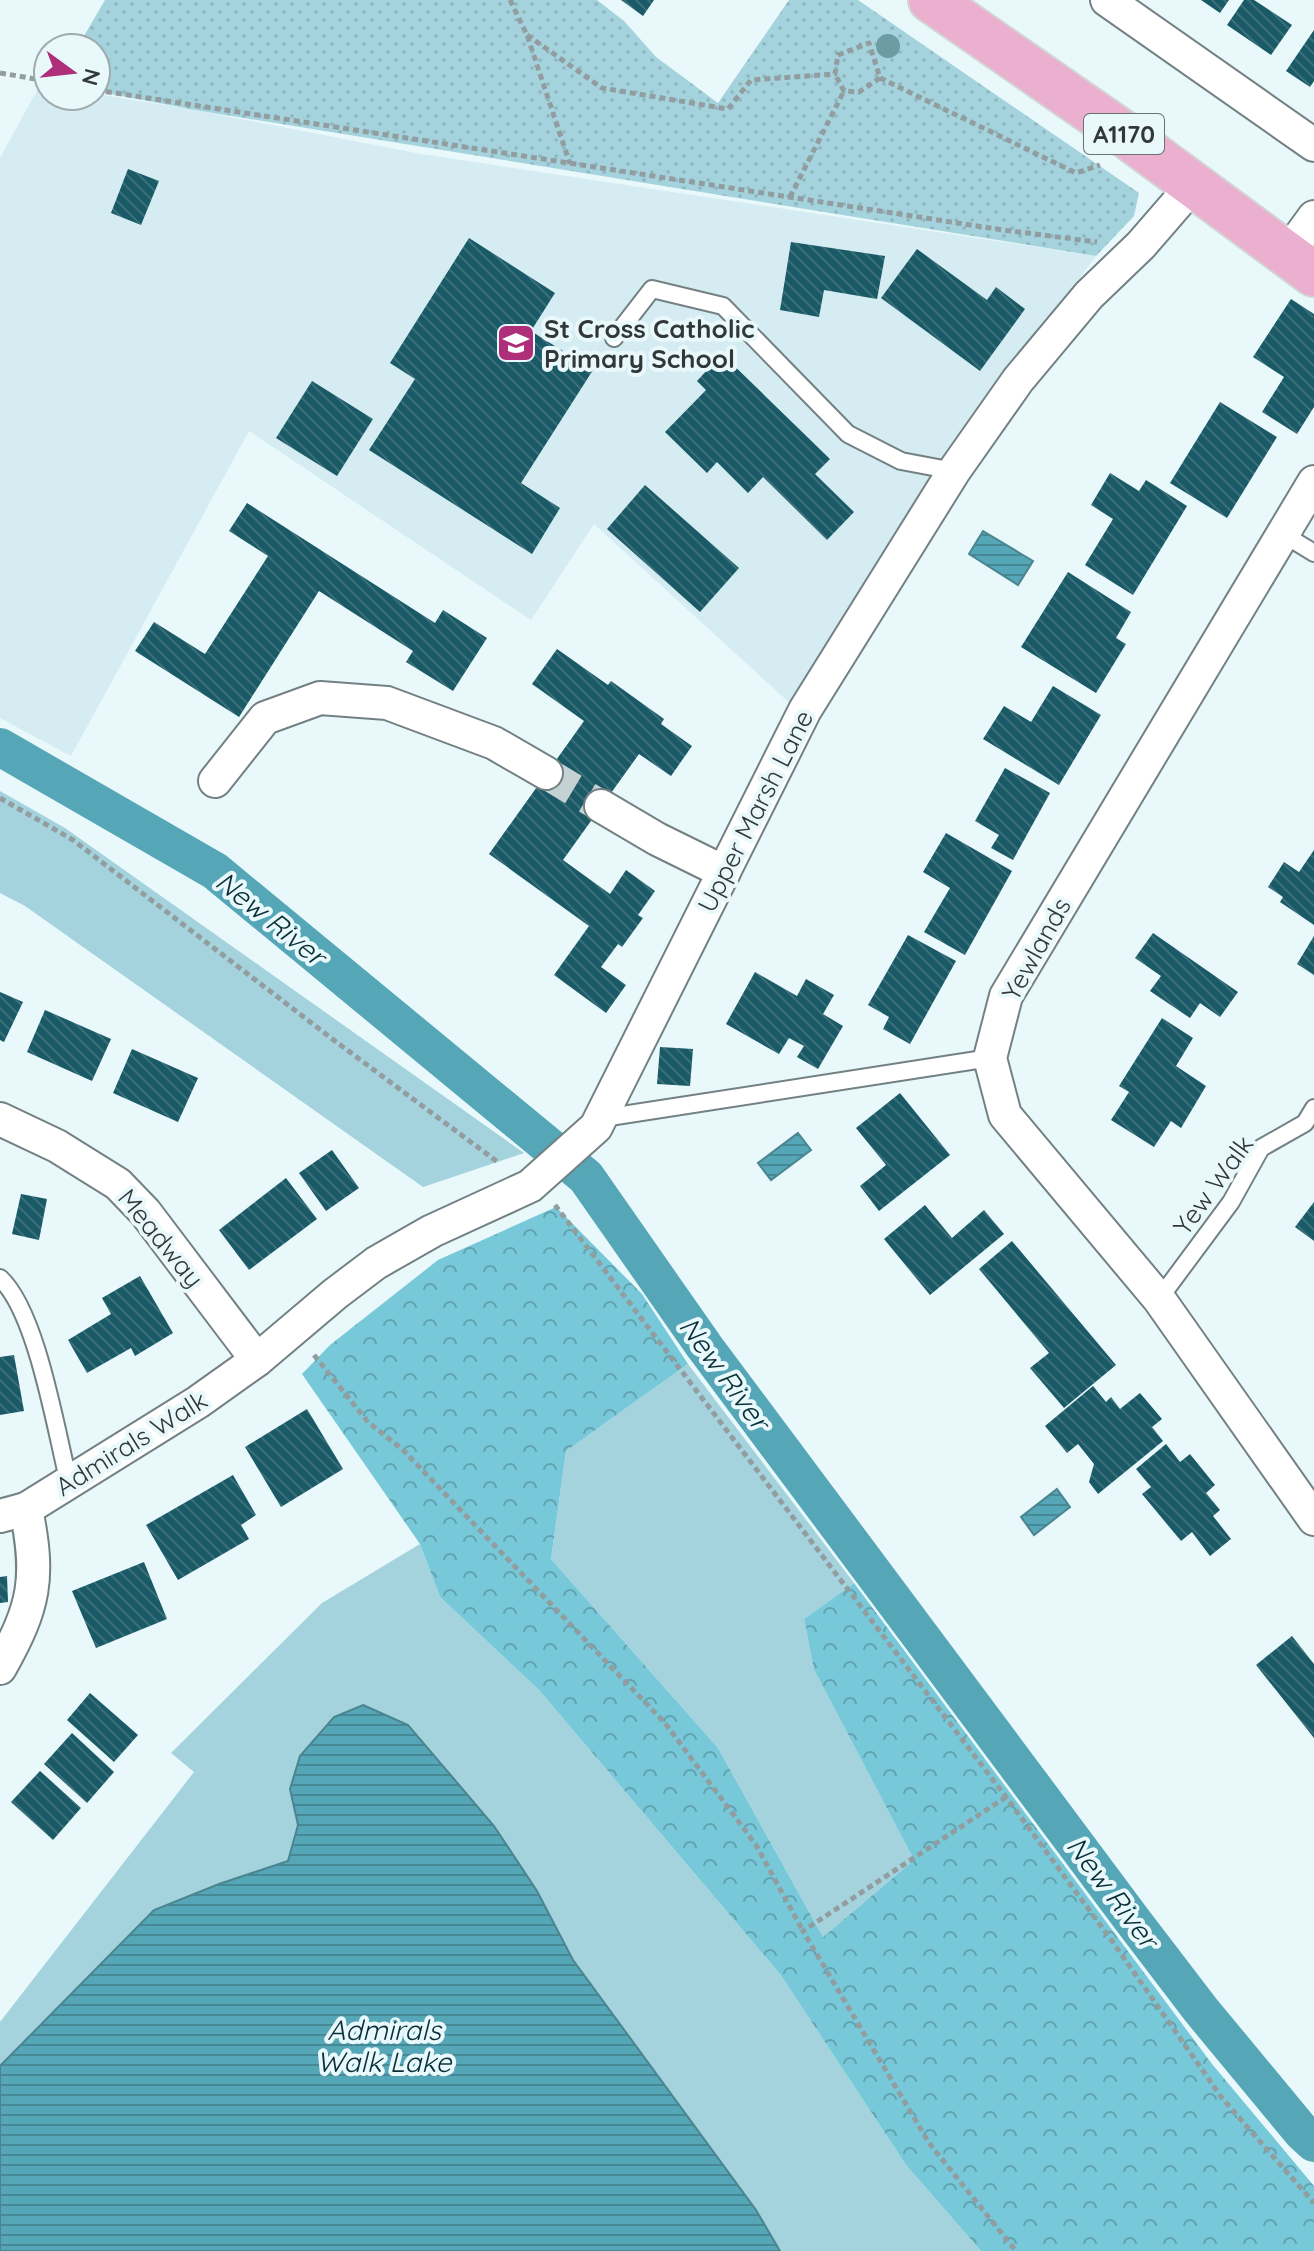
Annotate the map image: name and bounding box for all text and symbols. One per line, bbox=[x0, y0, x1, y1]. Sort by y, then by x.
north arrow bbox=[32, 32, 112, 112]
text: N bbox=[76, 66, 107, 89]
road number: A1170 bbox=[1084, 114, 1164, 154]
place label: St Cross Catholic Primary School bbox=[544, 312, 754, 375]
school or university icon: St Cross Catholic Primary School bbox=[495, 322, 537, 364]
street label: Upper Marsh Lane bbox=[690, 704, 820, 918]
water label: New River bbox=[209, 863, 335, 975]
street label: Yewlands bbox=[994, 892, 1078, 1006]
street label: Yew Walk bbox=[1166, 1129, 1260, 1241]
street label: Meadway bbox=[111, 1182, 211, 1294]
water label: New River bbox=[672, 1310, 780, 1439]
street label: Admirals Walk bbox=[49, 1383, 213, 1503]
water label: New River bbox=[1060, 1829, 1168, 1957]
water label: Admirals Walk Lake bbox=[317, 2012, 453, 2079]

